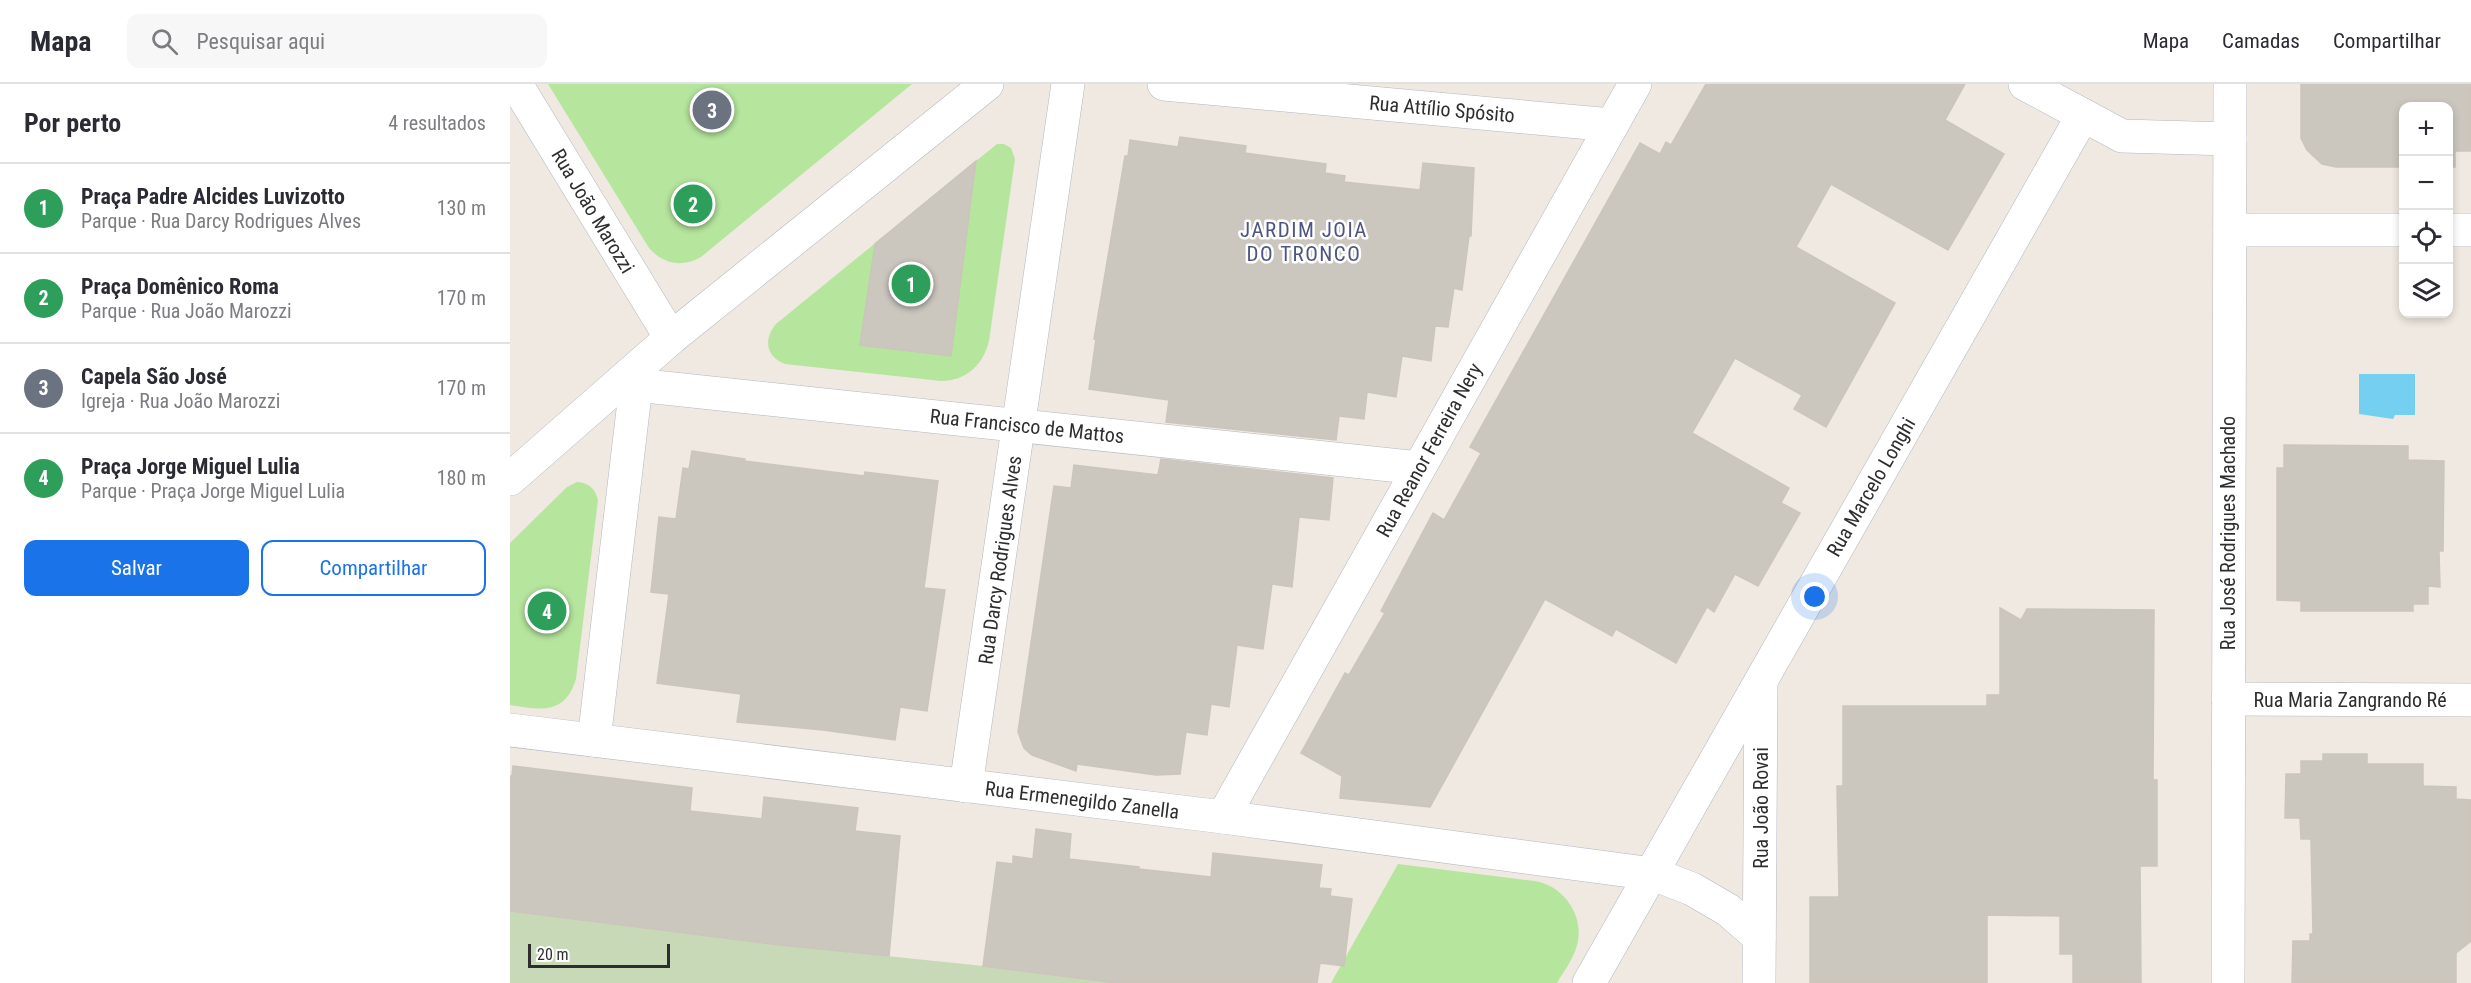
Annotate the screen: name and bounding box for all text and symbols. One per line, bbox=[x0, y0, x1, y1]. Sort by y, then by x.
search box bbox=[127, 14, 547, 68]
text: Mapa bbox=[30, 25, 91, 58]
icon: search bbox=[148, 25, 181, 58]
text: Pesquisar aqui bbox=[196, 29, 325, 54]
text: Mapa bbox=[2143, 29, 2189, 53]
text: Camadas bbox=[2222, 29, 2300, 53]
text: Compartilhar bbox=[2333, 29, 2441, 53]
pin: 3 bbox=[692, 87, 732, 132]
street label: Rua Attílio Spósito bbox=[1368, 91, 1516, 127]
map controls bbox=[2399, 102, 2453, 318]
button: + bbox=[2399, 102, 2453, 156]
text: Por perto bbox=[24, 108, 121, 138]
text: 4 resultados bbox=[388, 111, 486, 135]
street label: Rua João Marozzi bbox=[546, 144, 640, 278]
button: − bbox=[2399, 156, 2453, 210]
pin: 2 bbox=[674, 182, 712, 226]
text: Praça Padre Alcides Luvizotto bbox=[81, 184, 345, 209]
text: 1 bbox=[38, 196, 49, 220]
text: 130 m bbox=[437, 196, 486, 220]
text: Parque · Rua Darcy Rodrigues Alves bbox=[81, 209, 361, 233]
button: locate bbox=[2399, 210, 2453, 264]
district label: JARDIM JOIA DO TRONCO bbox=[1240, 218, 1368, 266]
pin: 1 bbox=[892, 262, 930, 306]
button: layers bbox=[2399, 264, 2453, 318]
text: Praça Domênico Roma bbox=[81, 274, 279, 299]
text: 2 bbox=[38, 286, 49, 310]
text: 170 m bbox=[437, 286, 486, 310]
text: Parque · Rua João Marozzi bbox=[81, 299, 292, 323]
street label: Rua Reanor Ferreira Nery bbox=[1371, 359, 1487, 541]
text: Capela São José bbox=[81, 364, 227, 389]
text: 3 bbox=[38, 376, 49, 400]
text: 170 m bbox=[437, 376, 486, 400]
text: Igreja · Rua João Marozzi bbox=[81, 389, 280, 413]
street label: Rua Francisco de Mattos bbox=[929, 404, 1125, 448]
street label: Rua Marcelo Longhi bbox=[1822, 413, 1920, 561]
street label: Rua José Rodrigues Machado bbox=[2216, 416, 2240, 650]
text: Praça Jorge Miguel Lulia bbox=[81, 454, 300, 479]
street label: Rua Darcy Rodrigues Alves bbox=[973, 454, 1027, 666]
text: 4 bbox=[38, 466, 49, 490]
text: 180 m bbox=[437, 466, 486, 490]
text: Parque · Praça Jorge Miguel Lulia bbox=[81, 479, 345, 503]
button: Salvar bbox=[24, 540, 249, 596]
button: Compartilhar bbox=[261, 540, 486, 596]
your location bbox=[1800, 582, 1829, 611]
pin: 4 bbox=[528, 588, 567, 634]
street label: Rua Maria Zangrando Ré bbox=[2253, 688, 2447, 712]
street label: Rua João Rovai bbox=[1749, 747, 1773, 869]
street label: Rua Ermenegildo Zanella bbox=[984, 776, 1180, 824]
scale bar bbox=[528, 941, 670, 968]
text: 20 m bbox=[537, 945, 569, 964]

